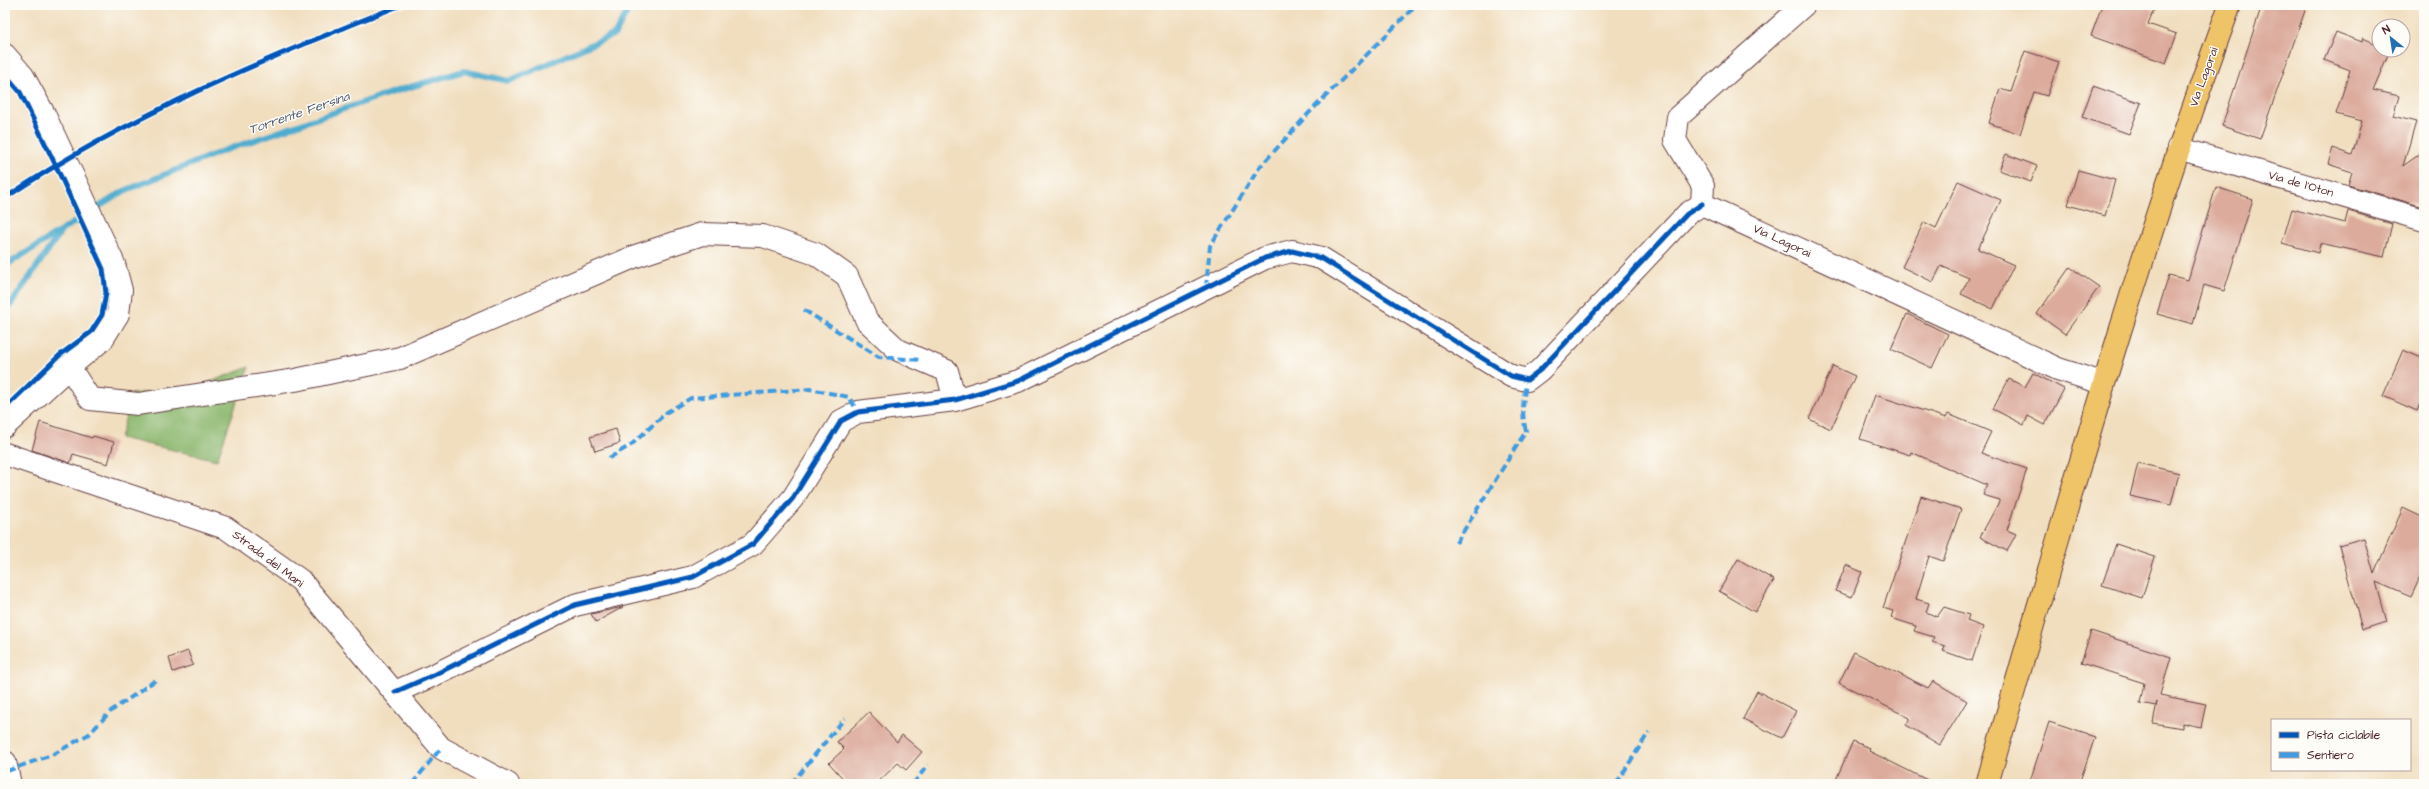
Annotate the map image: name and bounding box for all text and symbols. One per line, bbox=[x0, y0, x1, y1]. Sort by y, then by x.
north arrow bbox=[2371, 18, 2411, 58]
text: N bbox=[2380, 22, 2393, 38]
street label: Via Lagorai bbox=[2185, 45, 2224, 109]
water label: Torrente Fersina bbox=[246, 87, 353, 139]
street label: Via de l'Oton bbox=[2266, 167, 2336, 201]
street label: Via Lagorai bbox=[1750, 220, 1814, 263]
street label: Strada del Mani bbox=[229, 526, 307, 592]
legend bbox=[2271, 719, 2411, 771]
text: Pista ciclabile bbox=[2307, 727, 2381, 744]
text: Sentiero bbox=[2307, 747, 2354, 764]

